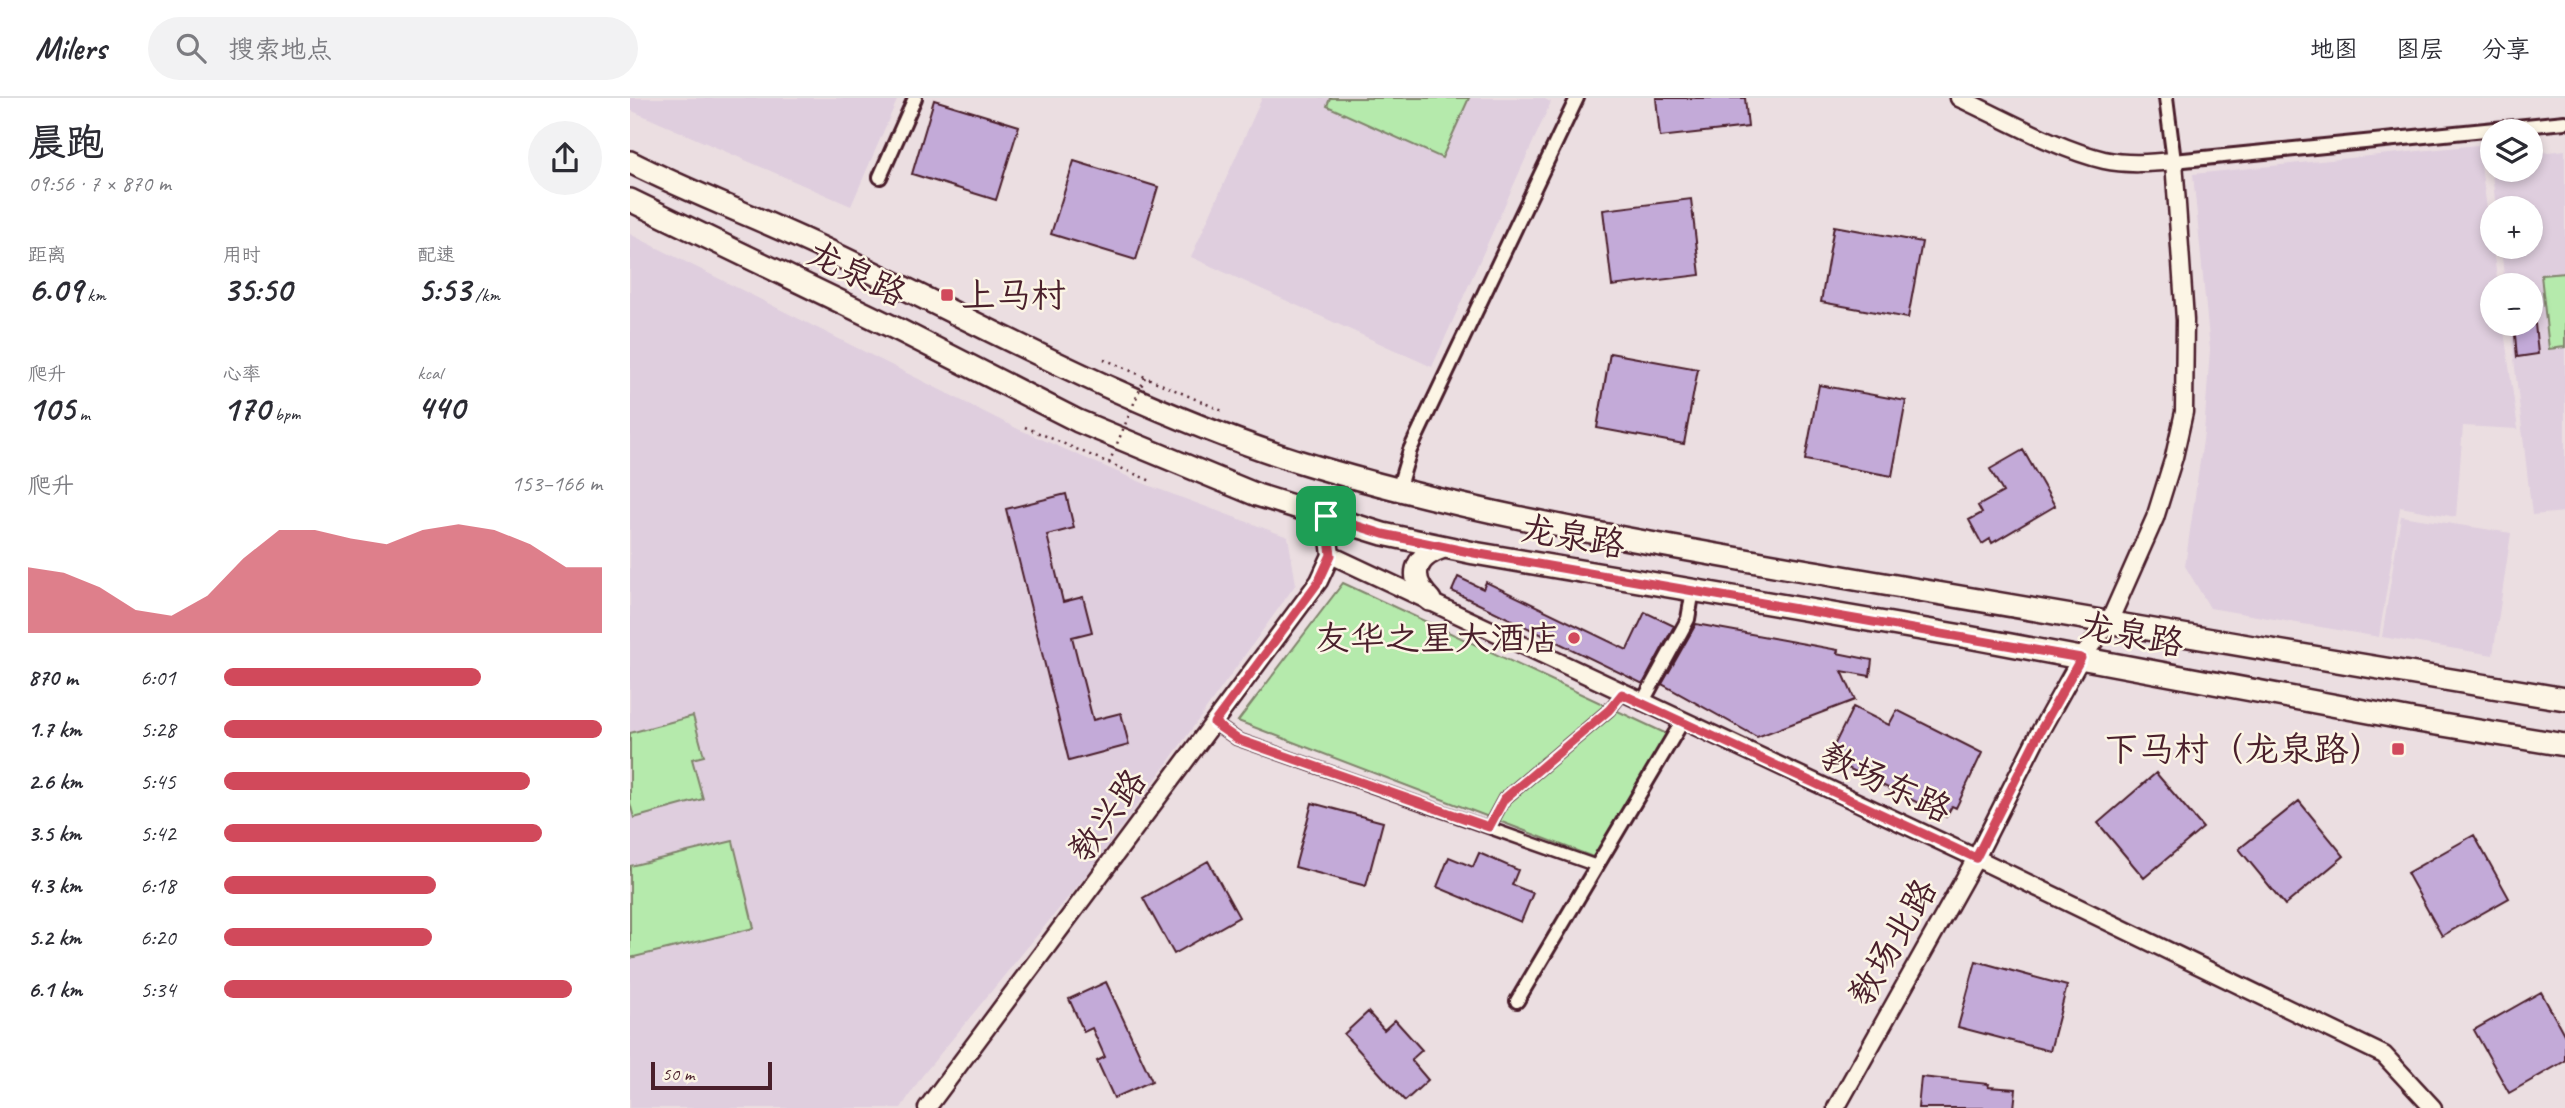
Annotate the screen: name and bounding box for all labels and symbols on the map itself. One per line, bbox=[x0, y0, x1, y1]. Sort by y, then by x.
street label: 龙泉路 bbox=[800, 230, 914, 317]
place label: 上马村 bbox=[961, 273, 1066, 318]
marker: 上马村 bbox=[939, 287, 955, 303]
pin bbox=[1296, 486, 1356, 546]
street label: 龙泉路 bbox=[1517, 505, 1629, 568]
street label: 龙泉路 bbox=[2076, 602, 2188, 667]
place label: 友华之星大酒店 bbox=[1315, 616, 1560, 661]
marker: 友华之星大酒店 bbox=[1566, 630, 1582, 646]
place label: 下马村（龙泉路） bbox=[2104, 727, 2384, 772]
street label: 教场东路 bbox=[1813, 732, 1959, 832]
marker: 下马村（龙泉路） bbox=[2390, 741, 2406, 757]
street label: 教兴路 bbox=[1058, 760, 1156, 871]
street label: 教场北路 bbox=[1838, 870, 1947, 1014]
scale bar bbox=[651, 1059, 772, 1091]

